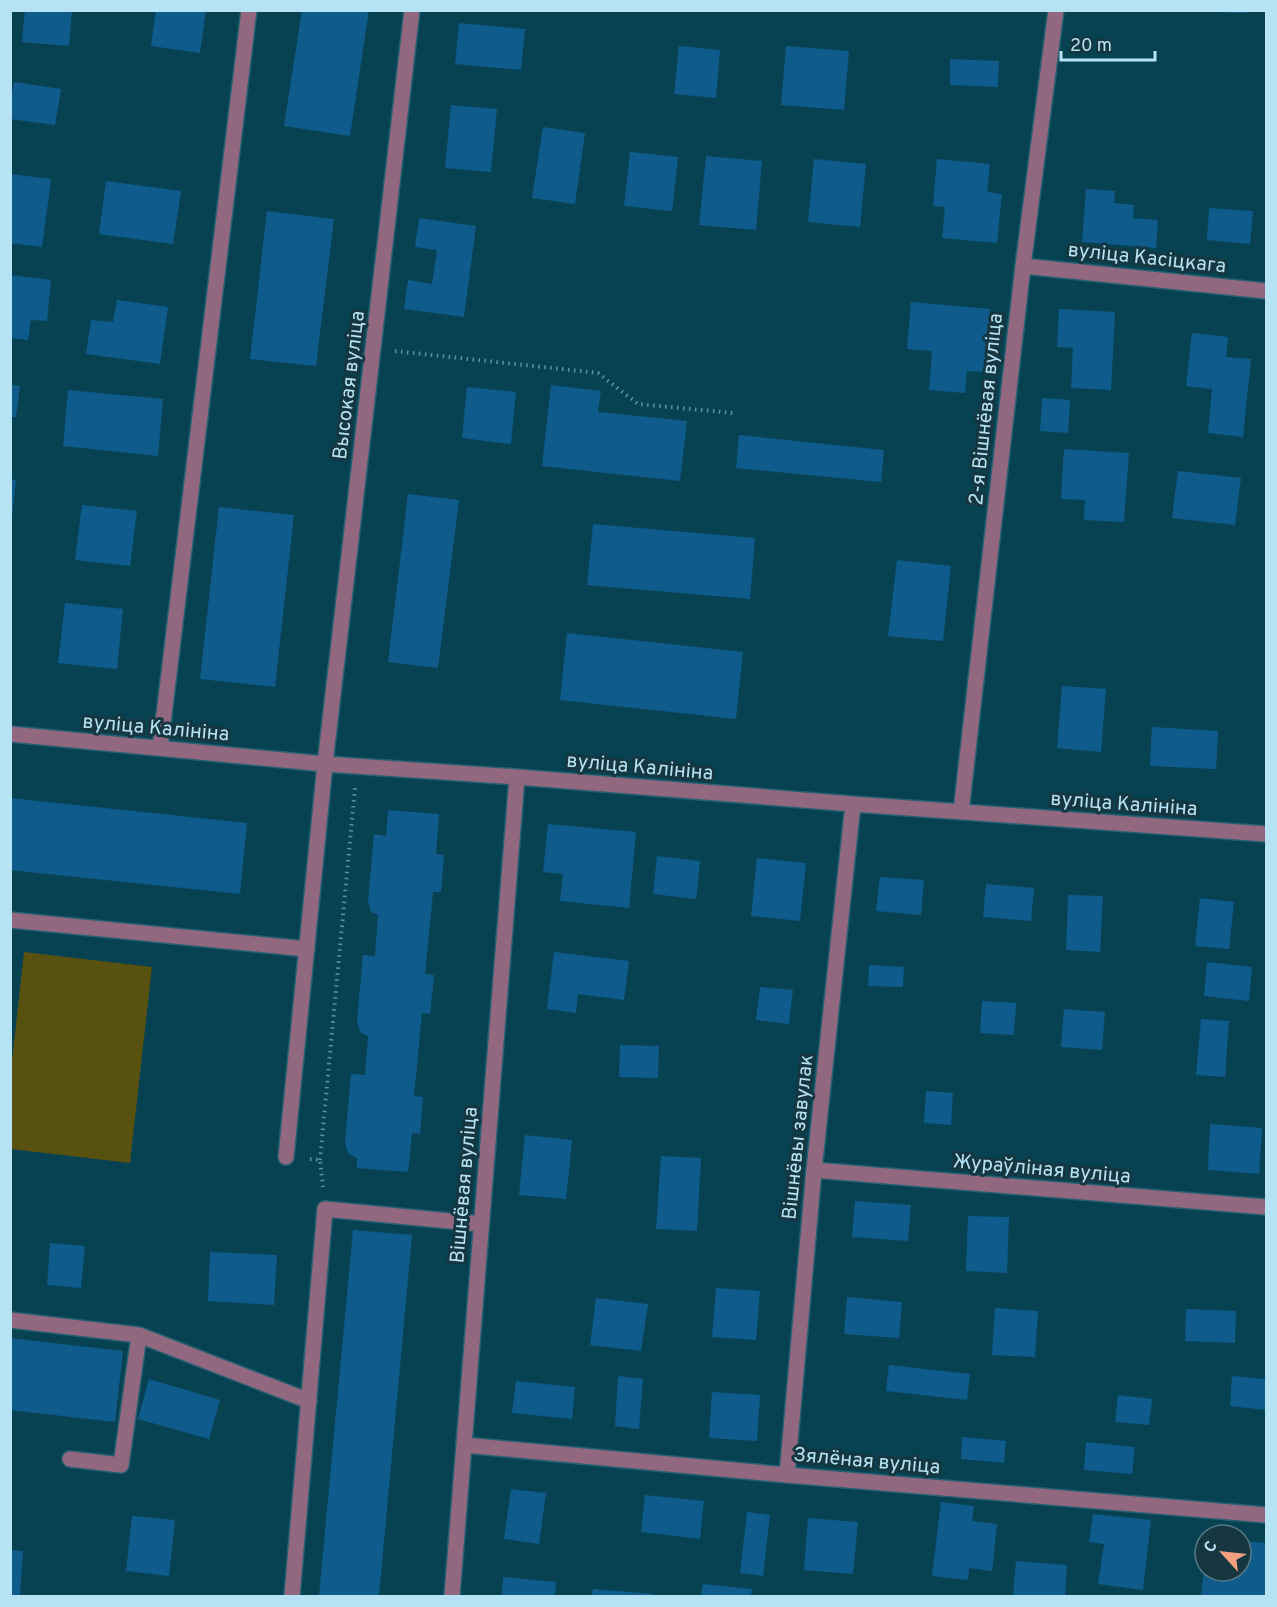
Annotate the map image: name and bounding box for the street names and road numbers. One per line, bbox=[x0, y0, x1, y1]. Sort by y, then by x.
street label: вуліца Касіцкага bbox=[1066, 238, 1227, 280]
street label: Высокая вуліца bbox=[328, 309, 372, 461]
street label: 2-я Вішнёвая вуліца bbox=[964, 312, 1010, 506]
street label: вуліца Калініна bbox=[81, 710, 230, 748]
street label: вуліца Калініна bbox=[565, 749, 714, 787]
street label: вуліца Калініна bbox=[1050, 787, 1198, 823]
street label: Вішнёвы завулак bbox=[777, 1053, 821, 1221]
street label: Вішнёвая вуліца bbox=[445, 1106, 485, 1265]
street label: Жураўліная вуліца bbox=[952, 1149, 1132, 1191]
street label: Зялёная вуліца bbox=[792, 1443, 941, 1481]

